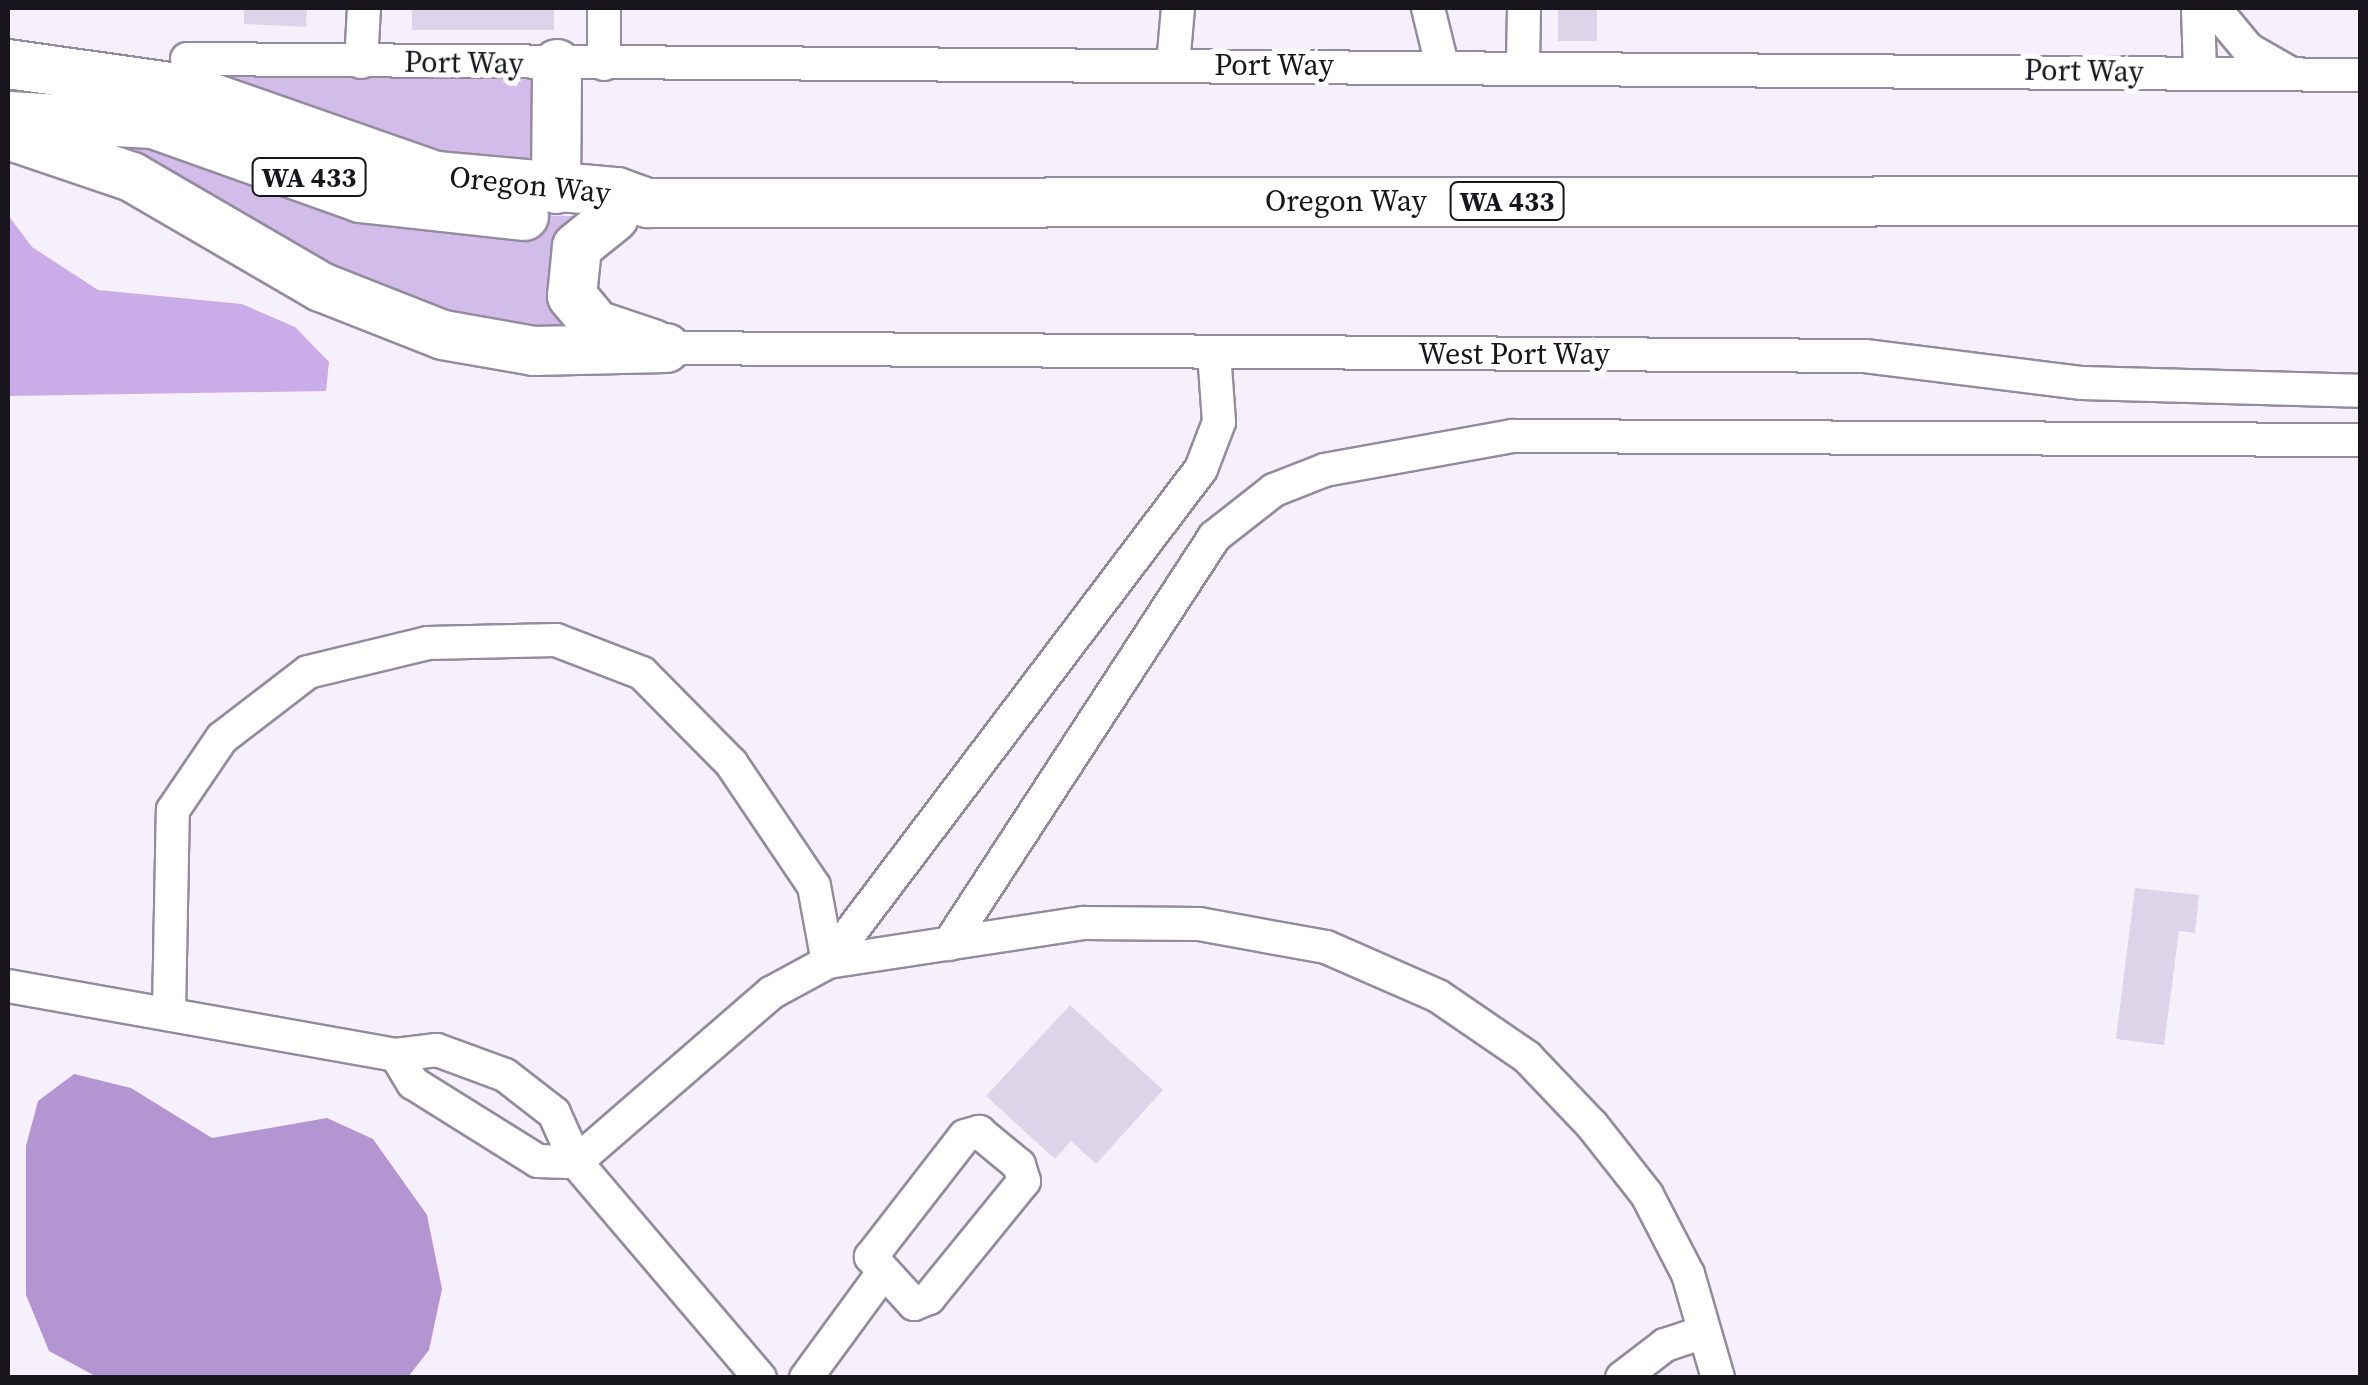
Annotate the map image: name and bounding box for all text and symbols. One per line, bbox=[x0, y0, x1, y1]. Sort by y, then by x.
street label: Port Way bbox=[403, 44, 525, 82]
street label: Port Way bbox=[1214, 47, 1334, 83]
street label: Port Way bbox=[2023, 52, 2145, 90]
road number: WA 433 bbox=[252, 154, 366, 200]
street label: Oregon Way bbox=[447, 159, 613, 211]
road number: WA 433 bbox=[1450, 178, 1564, 224]
street label: Oregon Way bbox=[1265, 183, 1427, 219]
street label: West Port Way bbox=[1418, 336, 1610, 372]

